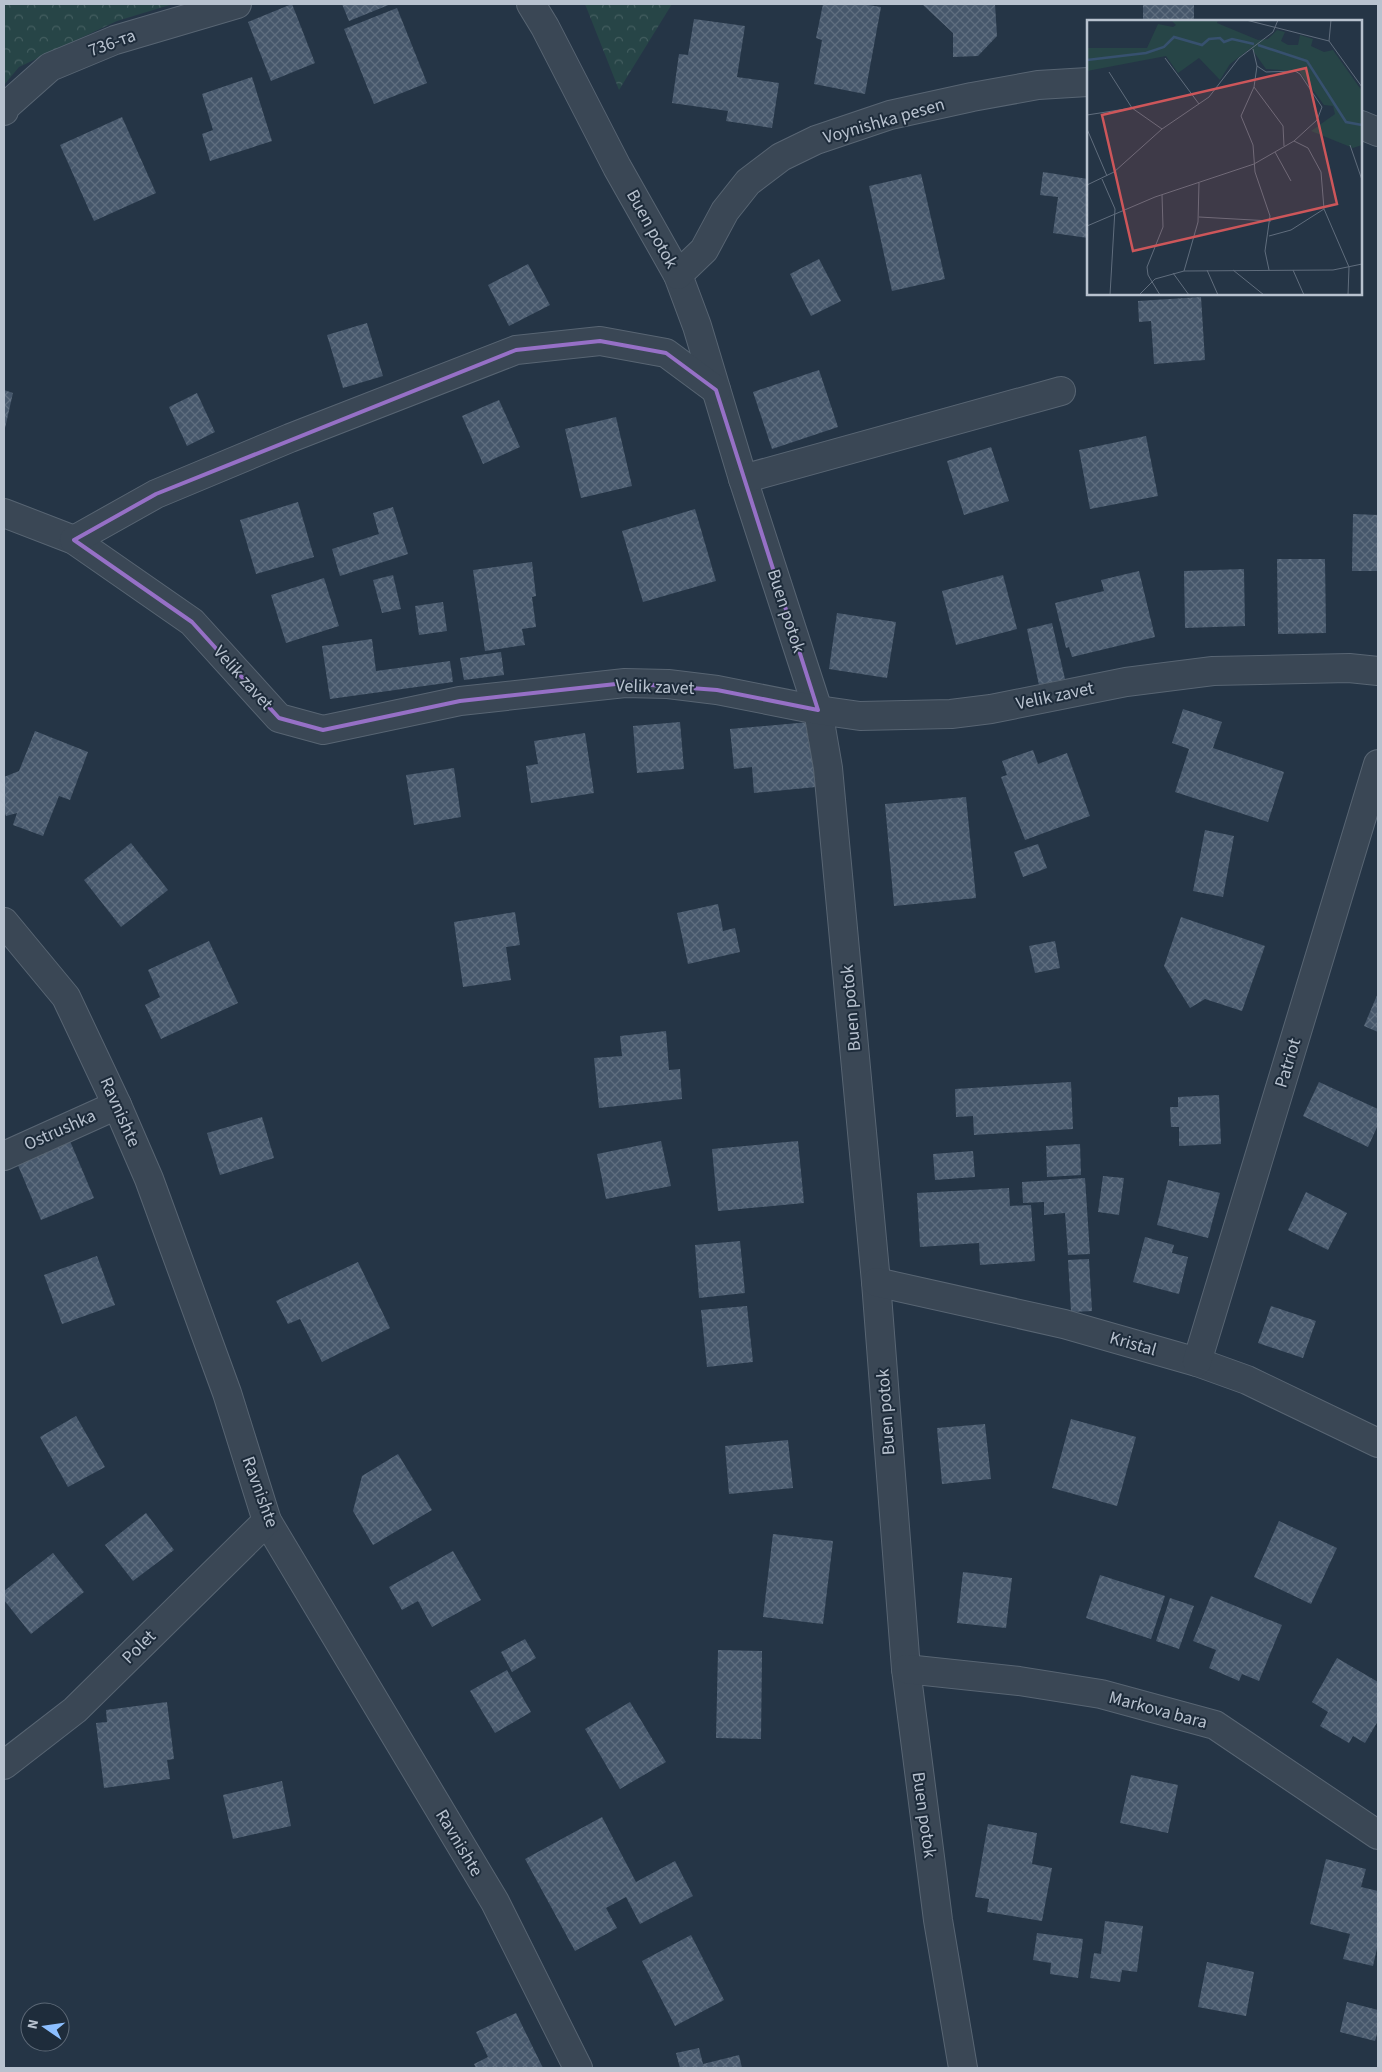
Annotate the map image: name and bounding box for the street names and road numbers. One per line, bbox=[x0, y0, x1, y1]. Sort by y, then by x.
street label: 736-та bbox=[85, 23, 139, 63]
street label: Voynishka pesen bbox=[820, 92, 948, 150]
street label: Buen potok bbox=[620, 185, 684, 273]
street label: Buen potok bbox=[761, 566, 811, 656]
street label: Velik zavet bbox=[207, 640, 279, 716]
street label: Velik zavet bbox=[615, 673, 695, 701]
street label: Velik zavet bbox=[1014, 676, 1096, 716]
street label: Buen potok bbox=[835, 964, 867, 1052]
street label: Patriot bbox=[1269, 1035, 1307, 1091]
street label: Ravnishte bbox=[94, 1073, 147, 1151]
street label: Ostrushka bbox=[20, 1103, 100, 1157]
street label: Kristal bbox=[1107, 1325, 1159, 1363]
street label: Buen potok bbox=[871, 1368, 901, 1456]
street label: Ravnishte bbox=[236, 1453, 284, 1531]
street label: Polet bbox=[116, 1624, 162, 1670]
street label: Markova bara bbox=[1106, 1685, 1210, 1735]
street label: Buen potok bbox=[906, 1770, 942, 1860]
street label: Ravnishte bbox=[429, 1805, 489, 1881]

